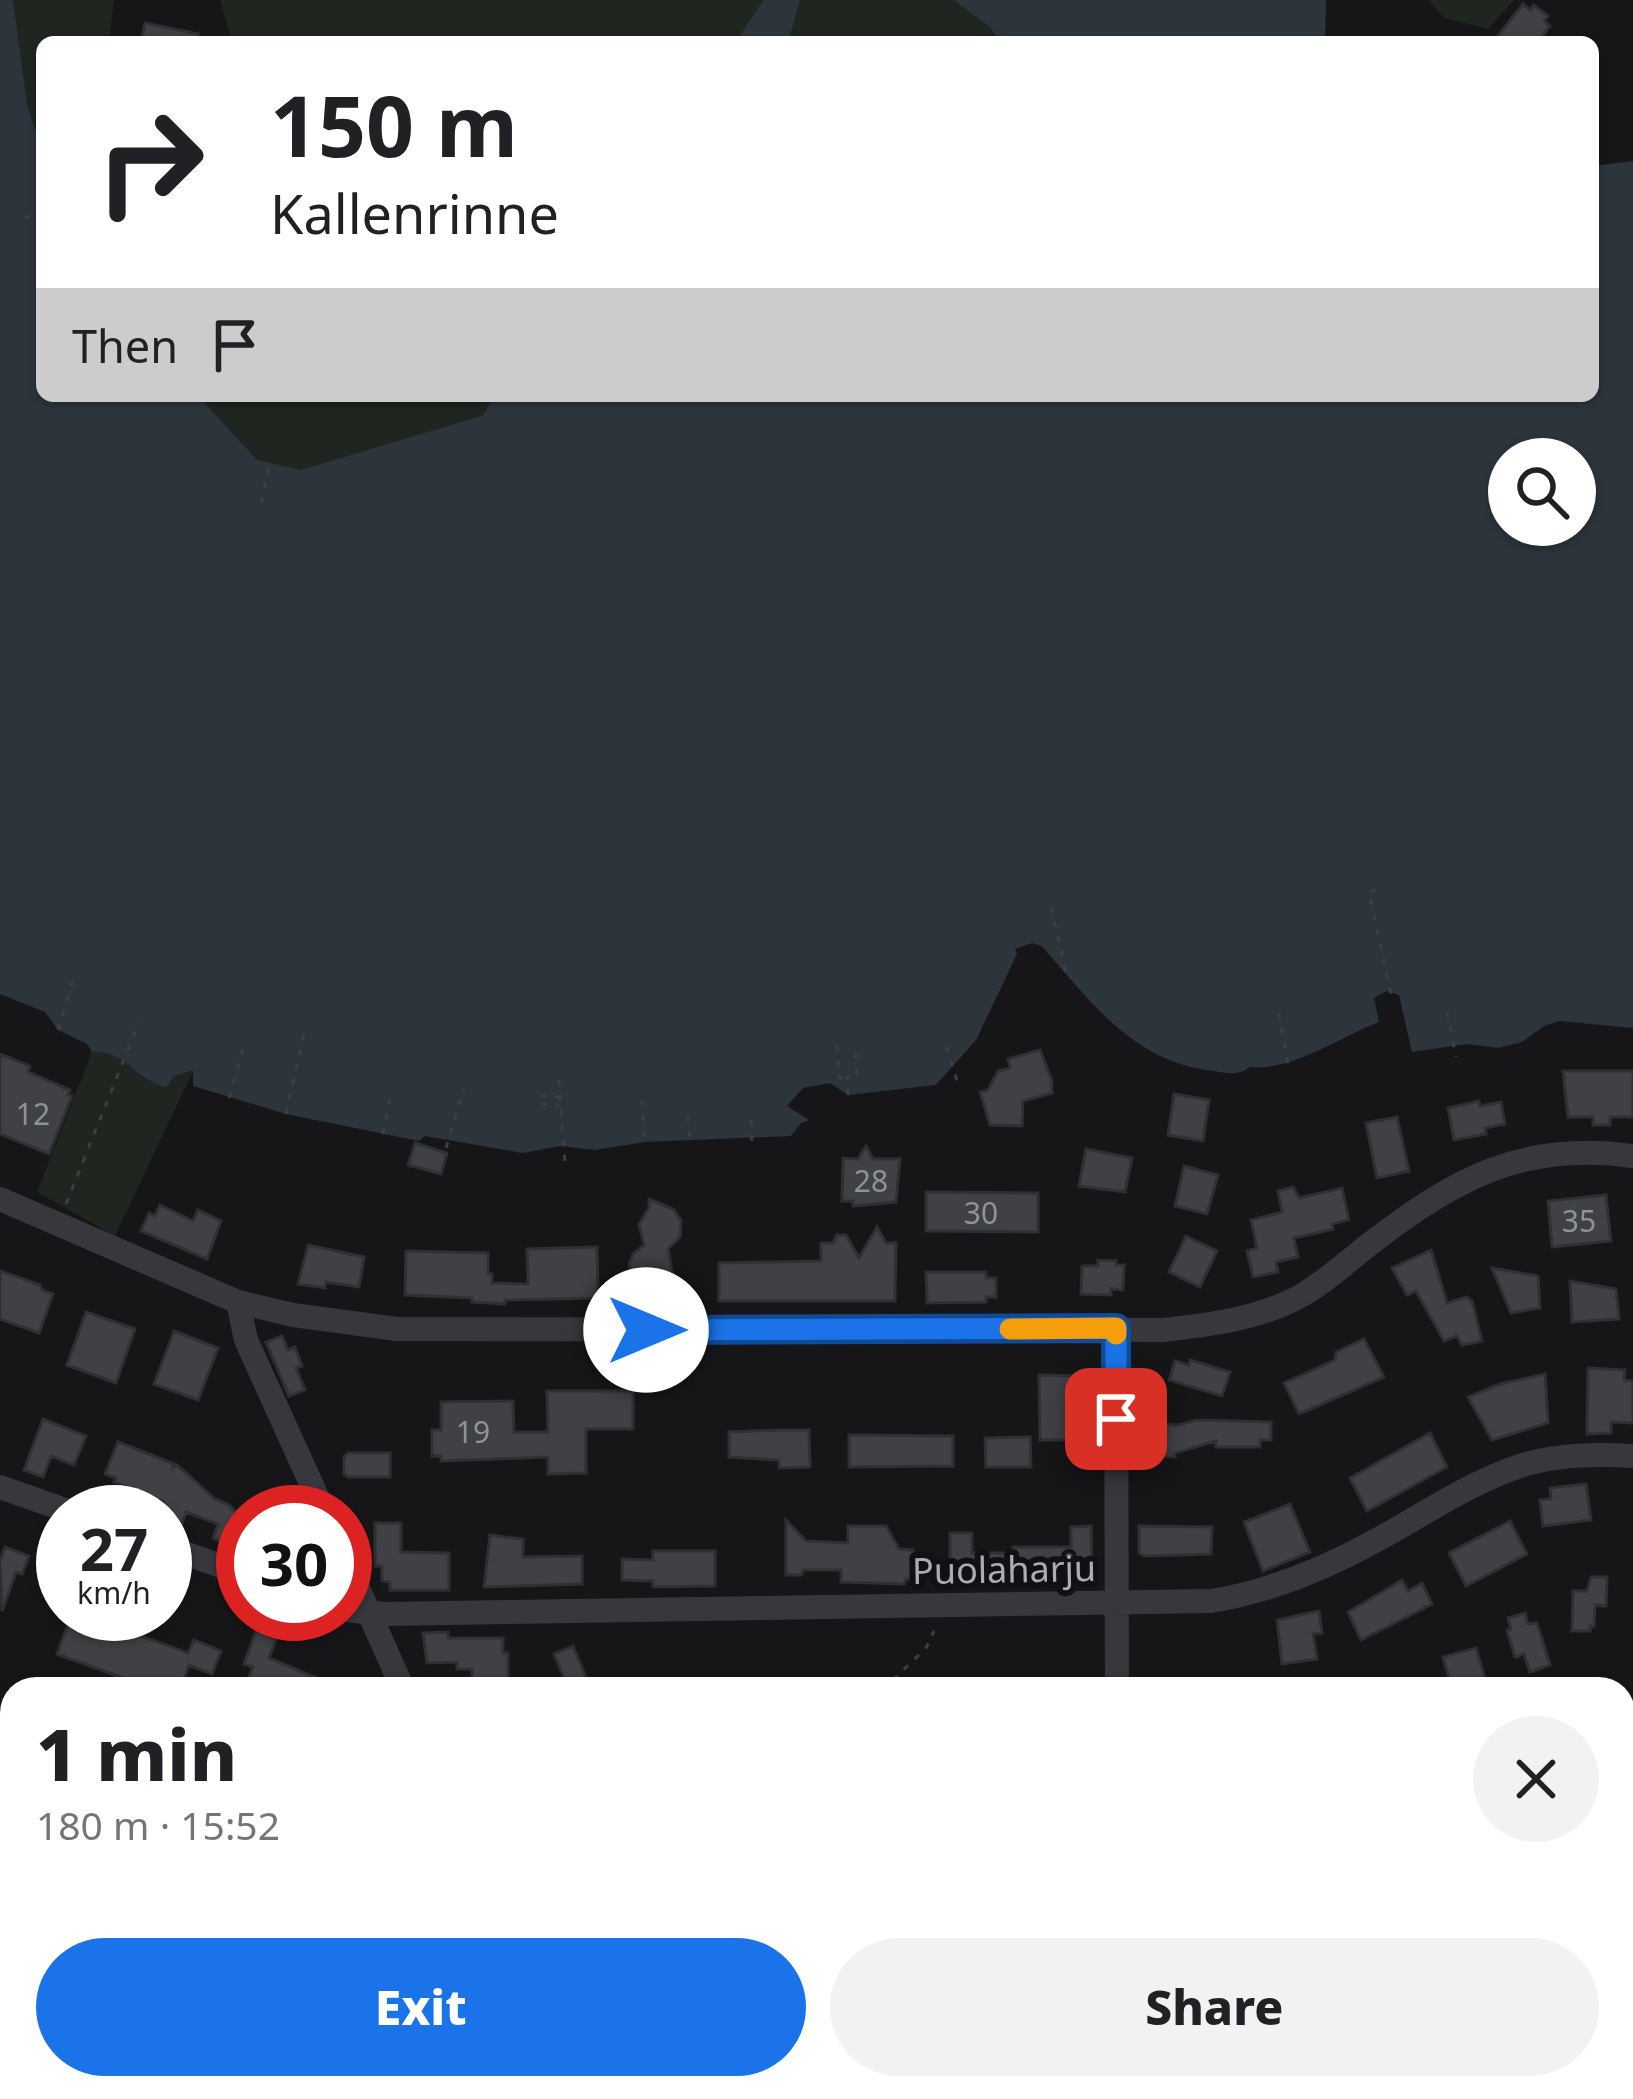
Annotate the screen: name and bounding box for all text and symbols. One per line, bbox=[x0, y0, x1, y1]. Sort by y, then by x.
text: 150 m bbox=[270, 67, 518, 182]
icon: right bbox=[72, 84, 228, 240]
text: Kallenrinne bbox=[270, 176, 559, 250]
icon: arrive bbox=[202, 312, 268, 378]
text: Then bbox=[72, 315, 178, 376]
map controls bbox=[1488, 438, 1596, 546]
button: search bbox=[1488, 438, 1596, 546]
house number: 12 bbox=[16, 1093, 50, 1134]
house number: 28 bbox=[854, 1160, 888, 1201]
house number: 30 bbox=[964, 1192, 998, 1233]
house number: 35 bbox=[1562, 1200, 1596, 1241]
position arrow bbox=[583, 1267, 709, 1393]
pin bbox=[1065, 1368, 1167, 1470]
icon: arrive bbox=[1083, 1386, 1149, 1452]
house number: 19 bbox=[456, 1411, 490, 1452]
speed limit sign: 30 bbox=[216, 1485, 372, 1641]
text: 27 bbox=[80, 1507, 148, 1589]
street label: Puolaharju bbox=[912, 1543, 1096, 1595]
text: km/h bbox=[77, 1572, 151, 1613]
text: 1 min bbox=[36, 1704, 237, 1802]
button: close bbox=[1473, 1716, 1599, 1842]
text: 180 m · 15:52 bbox=[36, 1798, 280, 1851]
button: Exit bbox=[36, 1938, 806, 2076]
button: Share bbox=[830, 1938, 1599, 2076]

